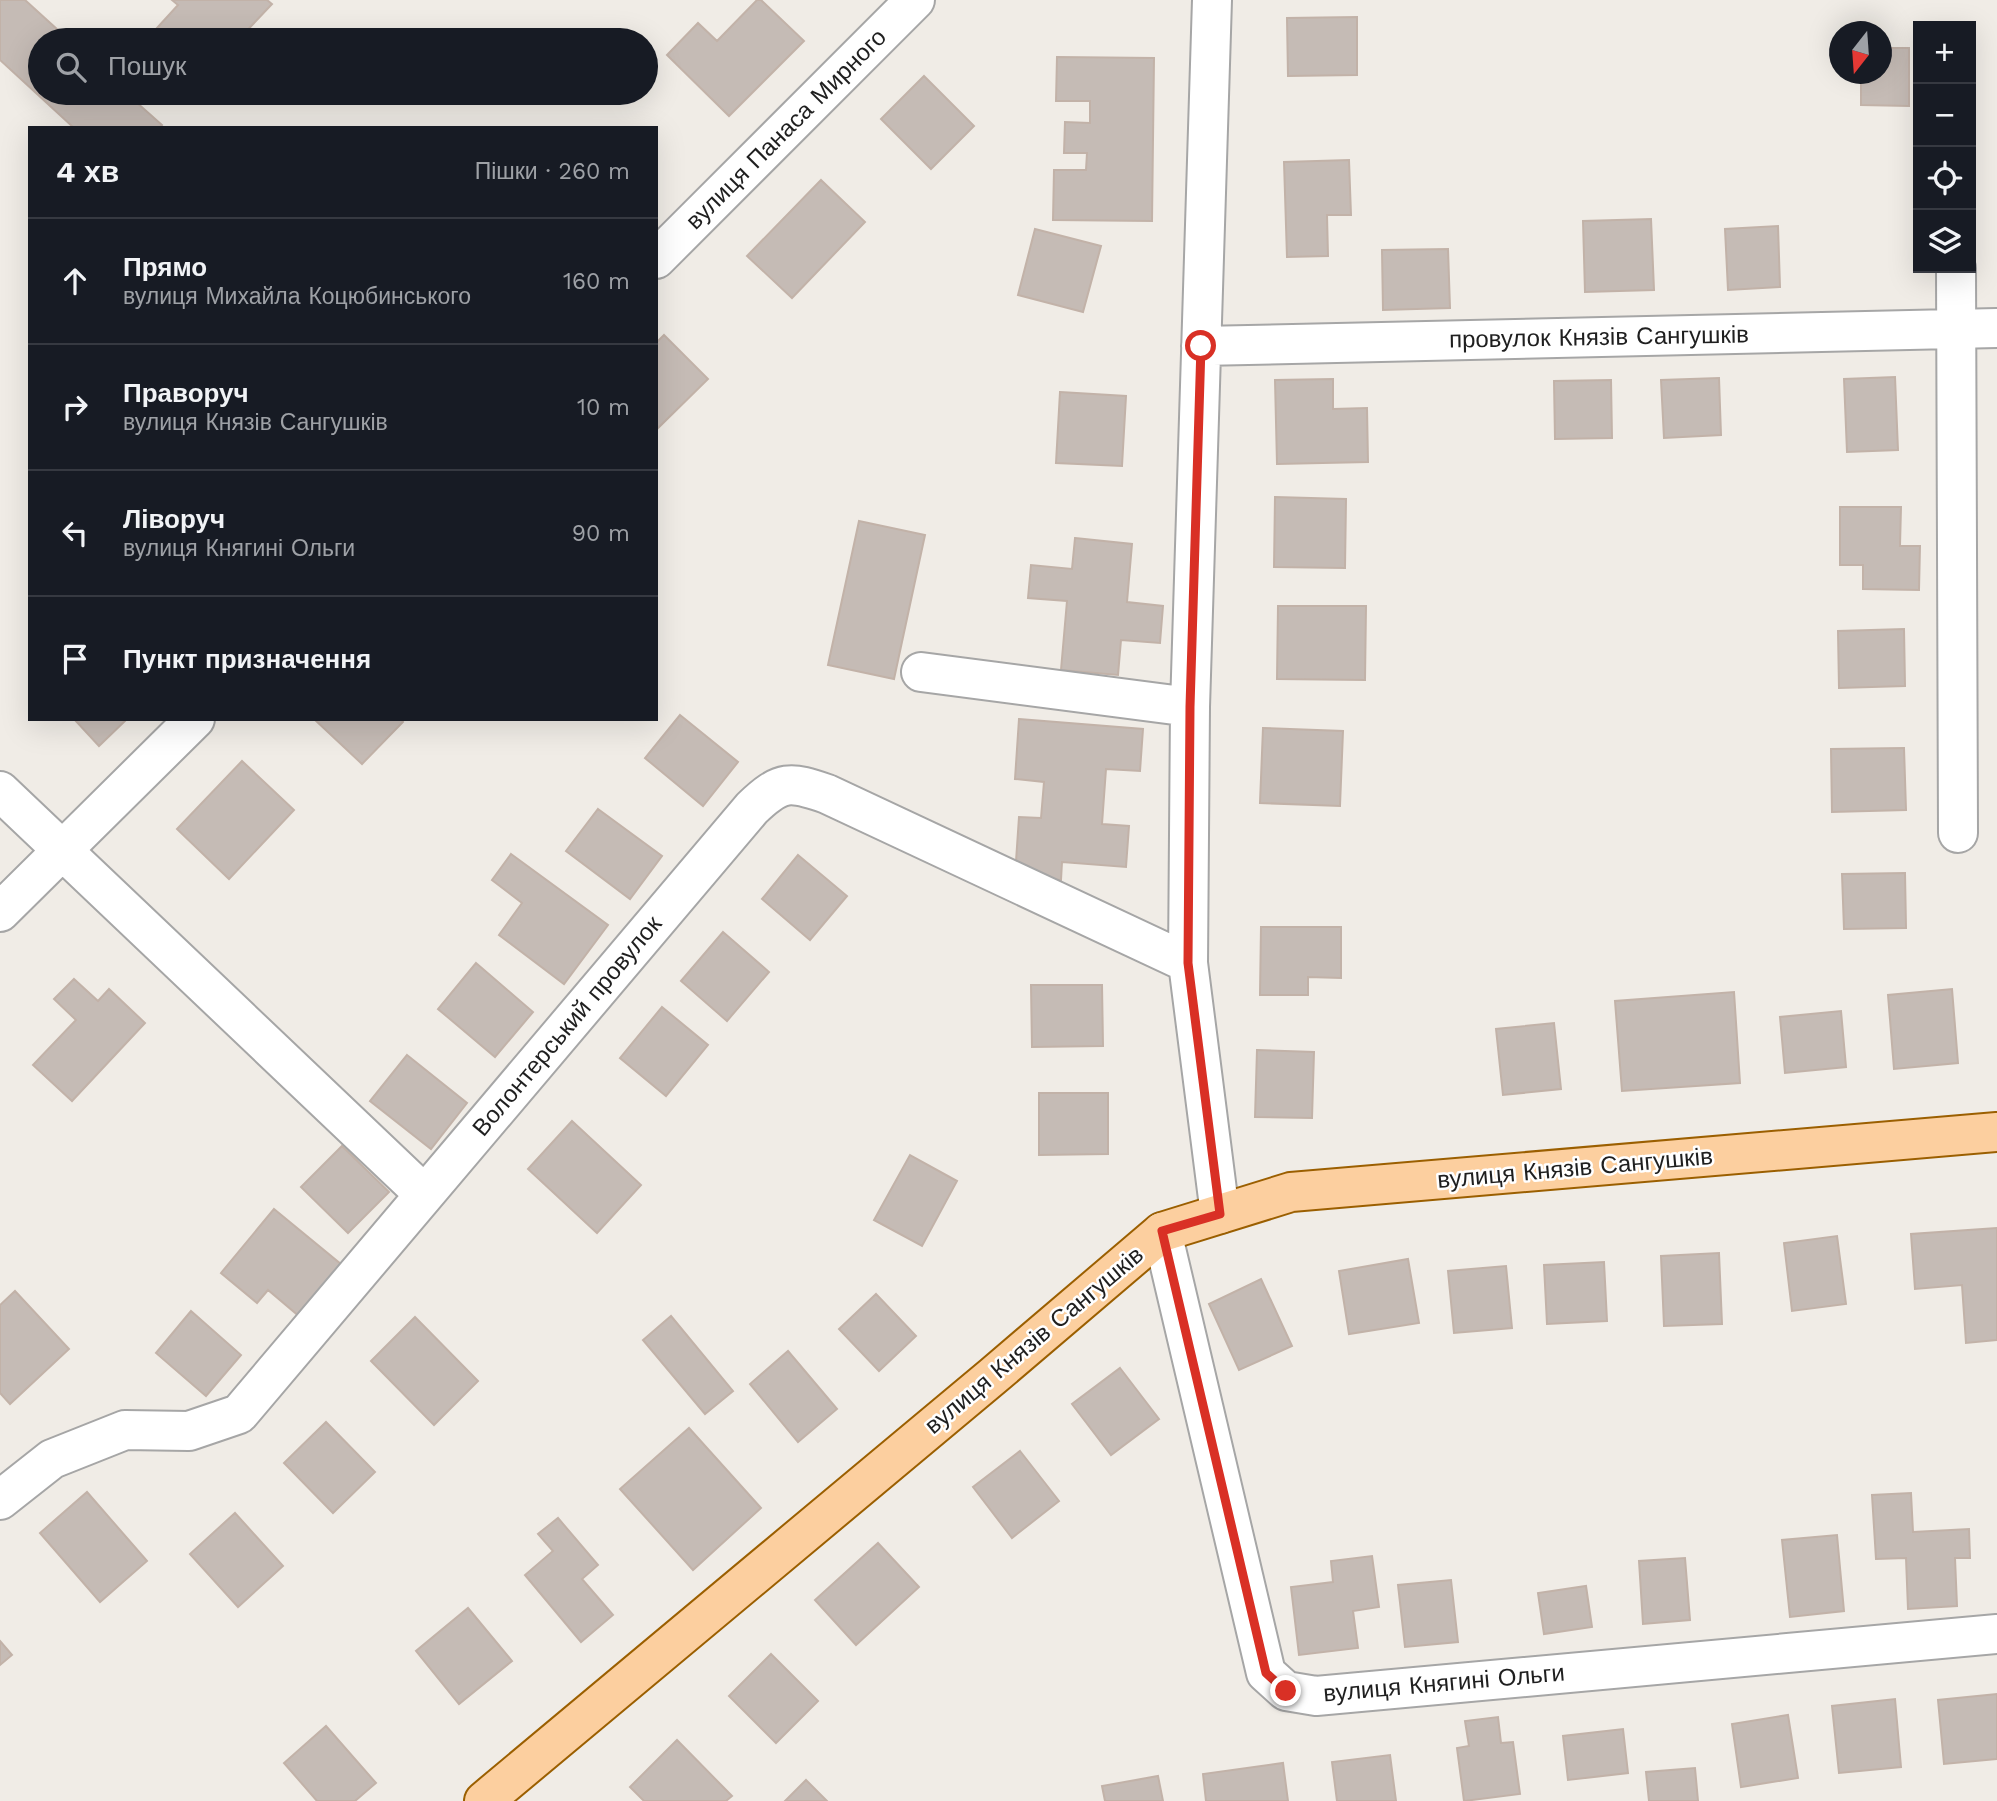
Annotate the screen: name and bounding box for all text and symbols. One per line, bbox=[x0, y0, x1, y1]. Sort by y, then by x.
north arrow bbox=[1829, 21, 1892, 84]
map controls bbox=[1913, 21, 1976, 273]
button: + bbox=[1913, 21, 1976, 84]
street label: вулиця Панаса Мирного bbox=[680, 23, 892, 235]
search box bbox=[28, 28, 658, 105]
icon: search bbox=[52, 48, 90, 86]
text: Пошук bbox=[108, 51, 186, 81]
button: − bbox=[1913, 84, 1976, 147]
button: locate bbox=[1913, 147, 1976, 210]
text: 4 хв bbox=[56, 154, 119, 189]
text: Пішки · 260 m bbox=[475, 158, 630, 185]
button: layers bbox=[1913, 210, 1976, 273]
text: Прямо bbox=[123, 252, 207, 282]
icon: ahead bbox=[56, 262, 94, 300]
text: 160 m bbox=[563, 268, 630, 295]
text: вулиця Михайла Коцюбинського bbox=[123, 283, 471, 310]
street label: провулок Князів Сангушків bbox=[1449, 320, 1749, 354]
route start bbox=[1185, 330, 1216, 361]
text: Праворуч bbox=[123, 378, 249, 408]
icon: right bbox=[56, 388, 94, 426]
text: 10 m bbox=[577, 394, 630, 421]
text: вулиця Князів Сангушків bbox=[123, 409, 388, 436]
text: Ліворуч bbox=[123, 504, 225, 534]
icon: left bbox=[56, 514, 94, 552]
text: 90 m bbox=[572, 520, 630, 547]
text: вулиця Княгині Ольги bbox=[123, 535, 355, 562]
icon: arrive bbox=[56, 640, 94, 678]
text: Пункт призначення bbox=[123, 644, 371, 674]
street label: Волонтерський провулок bbox=[467, 910, 668, 1142]
street label: вулиця Князів Сангушків bbox=[1436, 1142, 1714, 1194]
street label: вулиця Князів Сангушків bbox=[919, 1240, 1149, 1440]
street label: вулиця Княгині Ольги bbox=[1322, 1658, 1566, 1708]
route end bbox=[1270, 1675, 1301, 1706]

